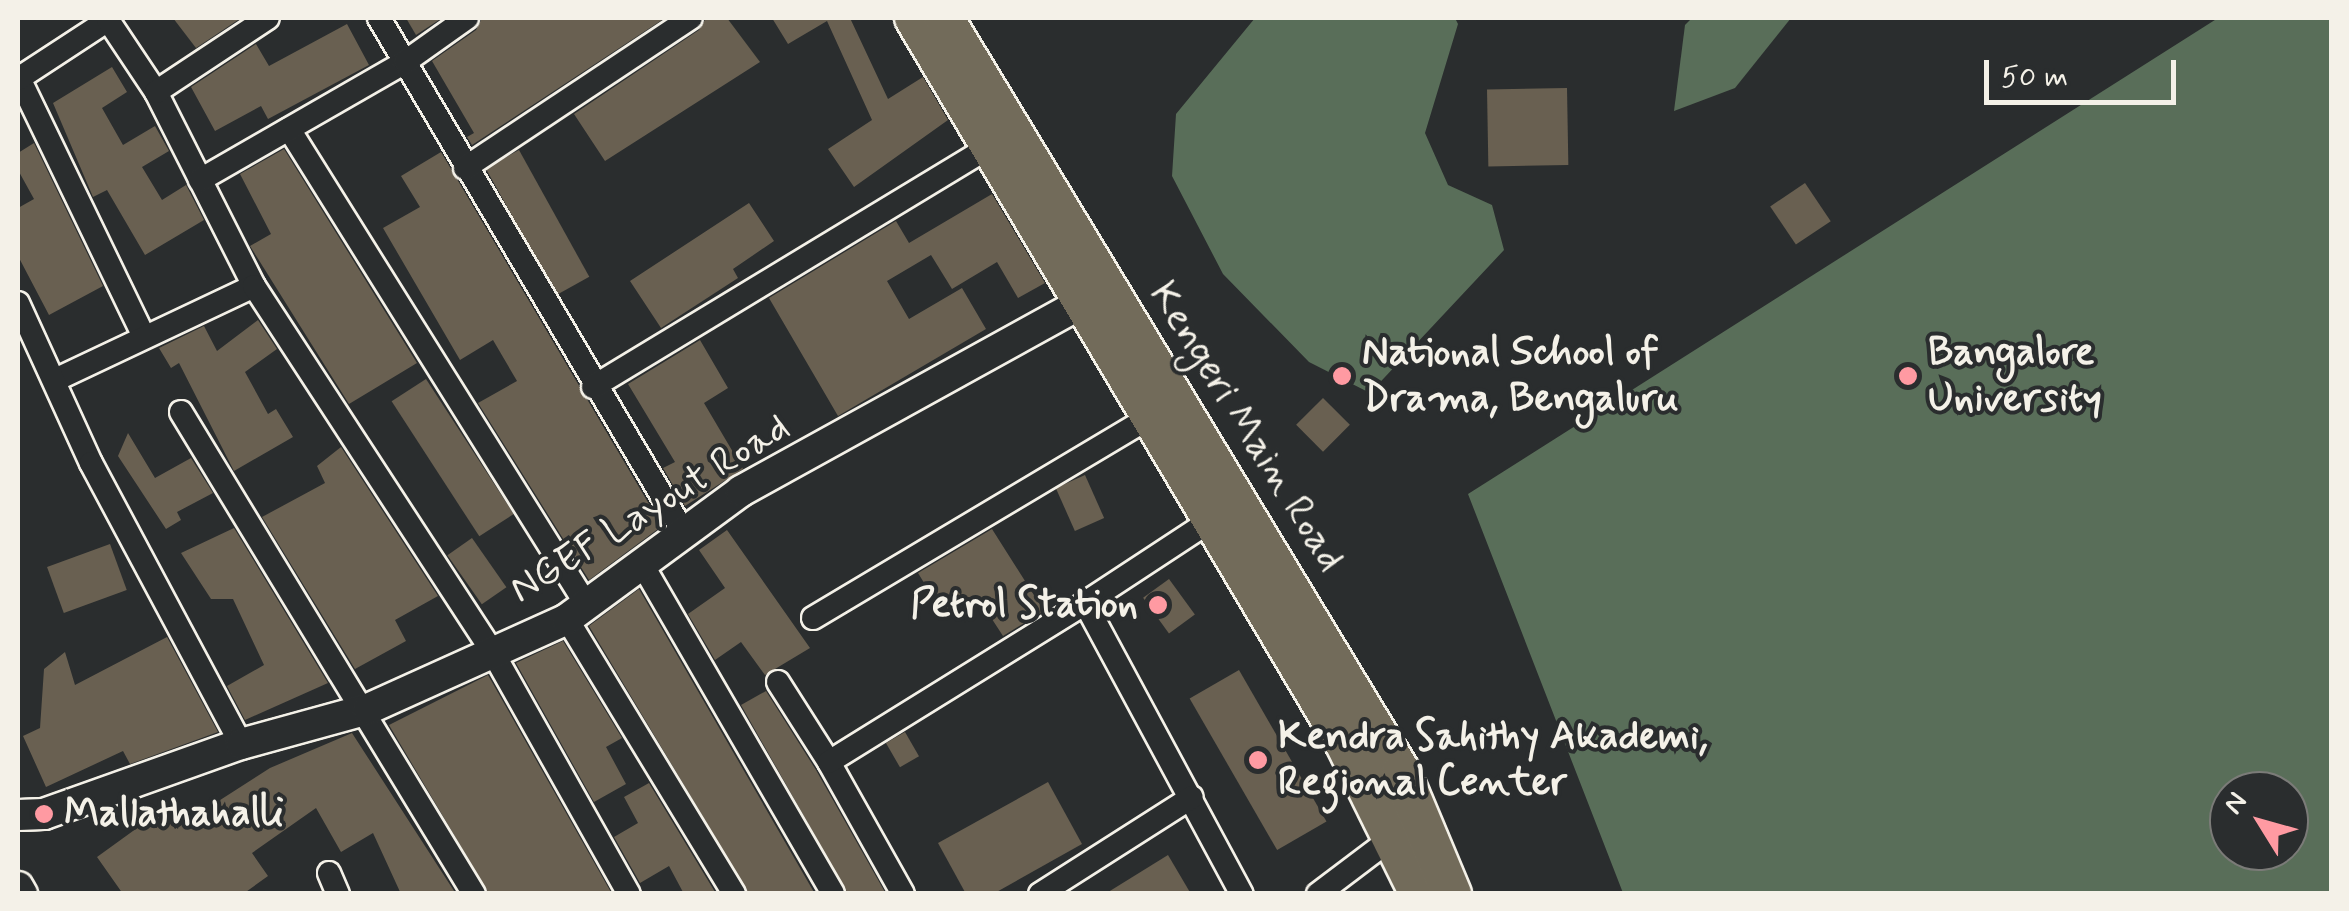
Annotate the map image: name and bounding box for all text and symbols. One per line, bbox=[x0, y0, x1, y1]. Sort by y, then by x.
scale bar bbox=[1989, 40, 2182, 102]
text: 50 m bbox=[2001, 58, 2068, 97]
street label: Kengeri Main Road bbox=[1140, 278, 1352, 576]
place label: National School of Drama, Bengaluru bbox=[1362, 329, 1683, 423]
place label: Bangalore University bbox=[1928, 329, 2102, 423]
marker: National School of Drama, Bengaluru bbox=[1331, 365, 1353, 387]
marker: Bangalore University bbox=[1897, 365, 1919, 387]
street label: NGEF Layout Road bbox=[500, 403, 800, 615]
place label: Petrol Station bbox=[913, 581, 1138, 629]
marker: Petrol Station bbox=[1147, 594, 1169, 616]
place label: Kendra Sahithy Akademi, Regional Center bbox=[1278, 713, 1718, 807]
marker: Kendra Sahithy Akademi, Regional Center bbox=[1247, 749, 1269, 771]
north arrow bbox=[2209, 771, 2309, 871]
text: N bbox=[2216, 785, 2257, 822]
place label: Mallathahalli bbox=[64, 790, 284, 838]
marker: Mallathahalli bbox=[33, 803, 55, 825]

